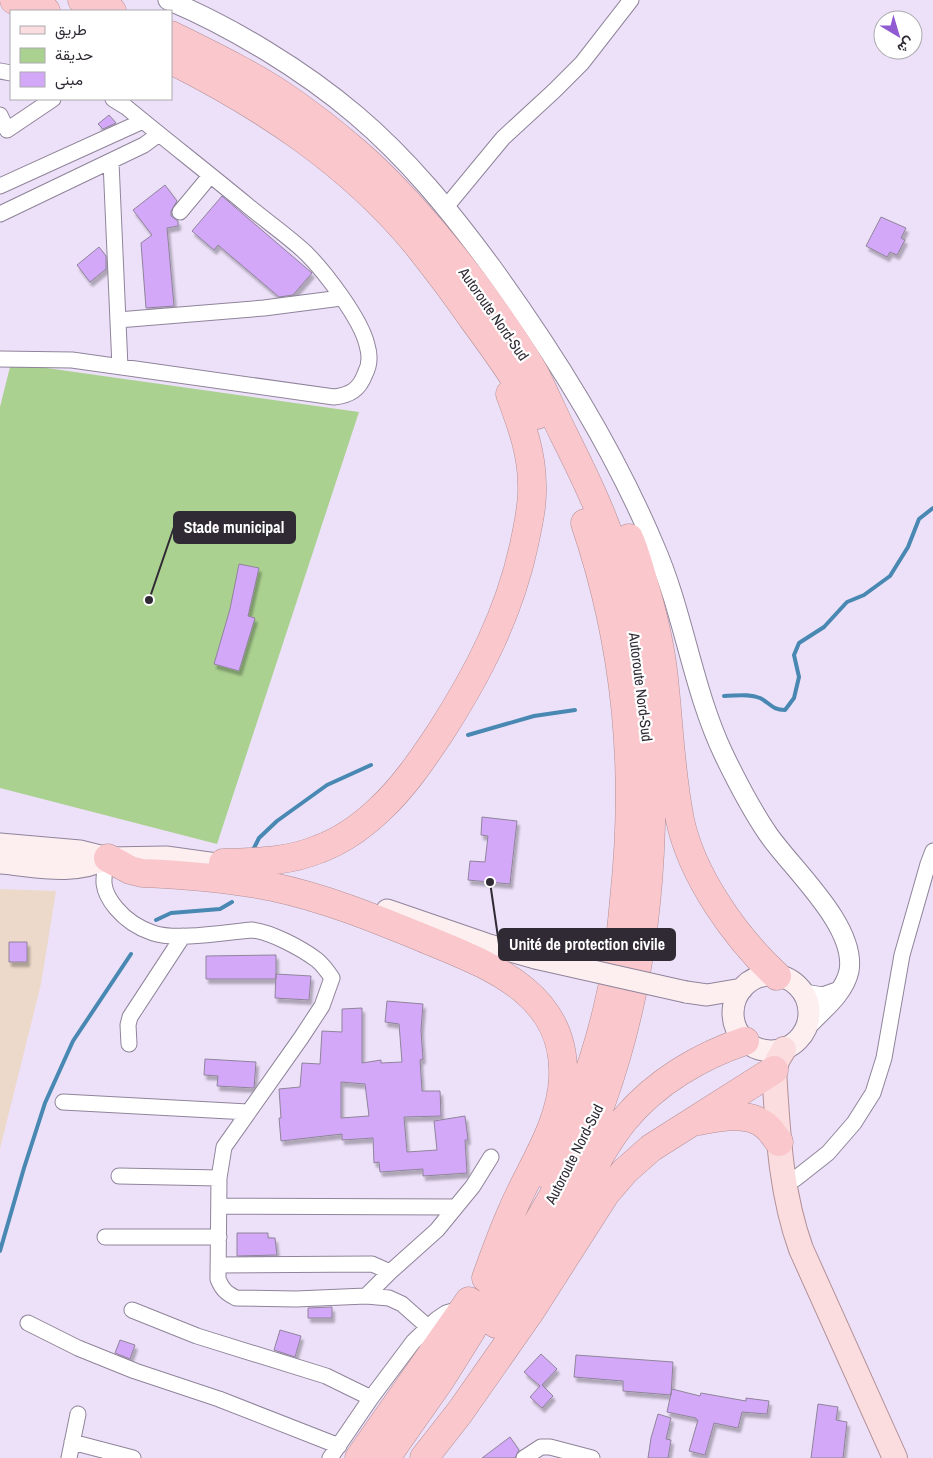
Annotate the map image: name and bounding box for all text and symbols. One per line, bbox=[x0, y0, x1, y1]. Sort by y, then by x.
legend bbox=[10, 10, 172, 100]
north arrow bbox=[873, 10, 923, 60]
text: طريق bbox=[55, 19, 87, 40]
text: ش bbox=[894, 33, 918, 58]
text: حديقة bbox=[55, 44, 93, 65]
text: مبنى bbox=[55, 69, 83, 90]
street label: Autoroute Nord-Sud bbox=[453, 262, 534, 365]
callout: Stade municipal bbox=[174, 512, 295, 543]
text: Stade municipal bbox=[184, 516, 284, 538]
street label: Autoroute Nord-Sud bbox=[624, 630, 658, 743]
callout: Unité de protection civile bbox=[499, 929, 675, 960]
text: Unité de protection civile bbox=[509, 933, 665, 955]
street label: Autoroute Nord-Sud bbox=[539, 1100, 608, 1208]

